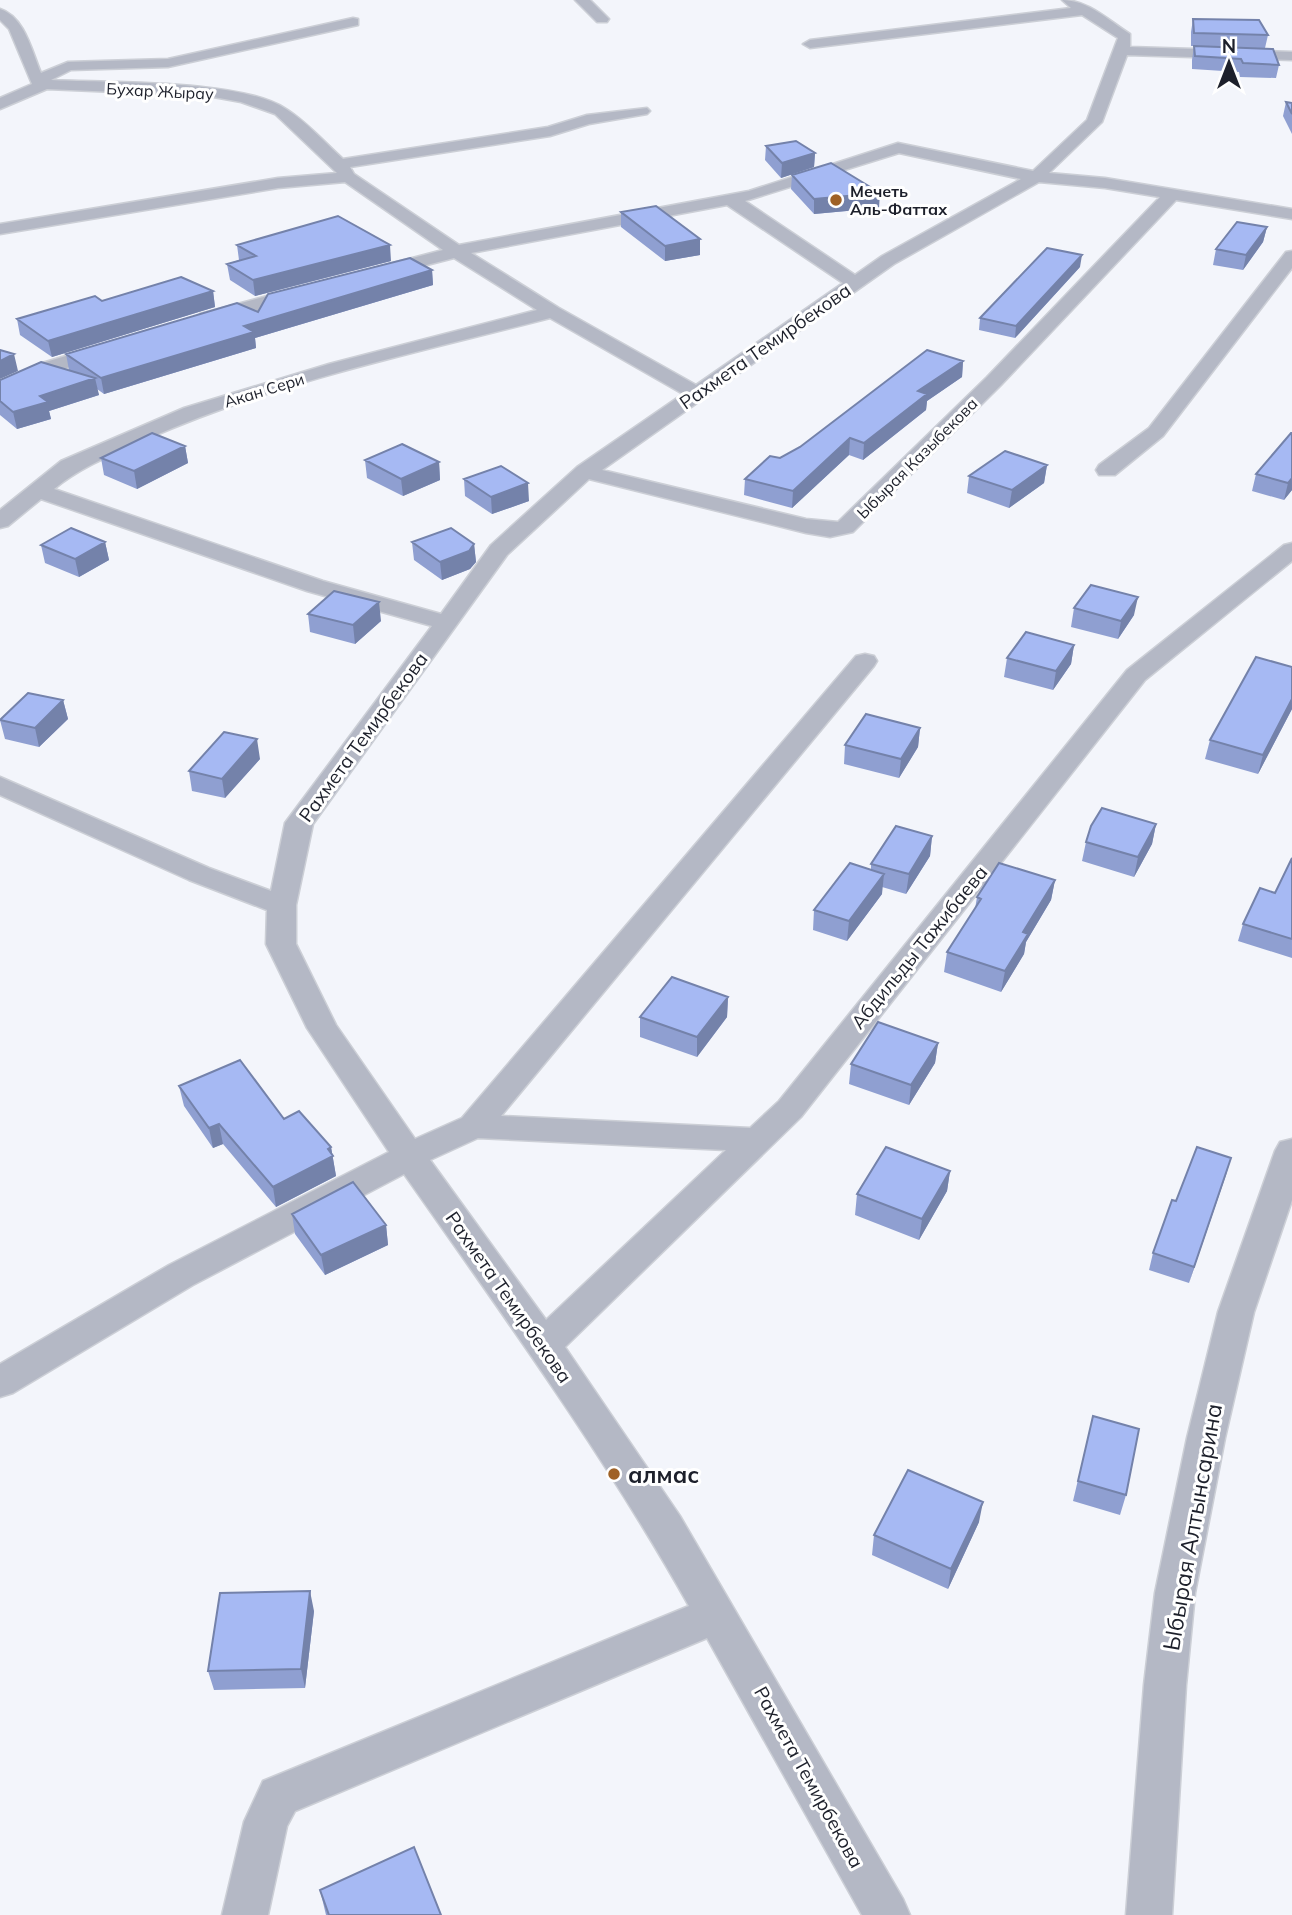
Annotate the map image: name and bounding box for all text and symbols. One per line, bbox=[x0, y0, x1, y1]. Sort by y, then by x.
north arrow bbox=[1194, 28, 1264, 98]
text: N bbox=[1222, 34, 1236, 58]
street label: Бухар Жырау bbox=[106, 78, 215, 104]
place label: Мечеть Аль-Фаттах bbox=[850, 181, 948, 219]
marker: Мечеть Аль-Фаттах bbox=[828, 192, 844, 208]
street label: Рахмета Темирбекова bbox=[675, 278, 855, 414]
street label: Акан Сери bbox=[221, 368, 307, 412]
street label: Ыбырая Казыбекова bbox=[852, 393, 982, 523]
street label: Рахмета Темирбекова bbox=[293, 647, 433, 827]
street label: Абдильды Тажибаева bbox=[846, 860, 992, 1034]
street label: Рахмета Темирбекова bbox=[441, 1207, 577, 1387]
street label: Ыбырая Алтынсарина bbox=[1156, 1401, 1228, 1653]
place label: алмас bbox=[628, 1460, 699, 1489]
marker: алмас bbox=[606, 1466, 622, 1482]
street label: Рахмета Темирбекова bbox=[749, 1682, 869, 1872]

